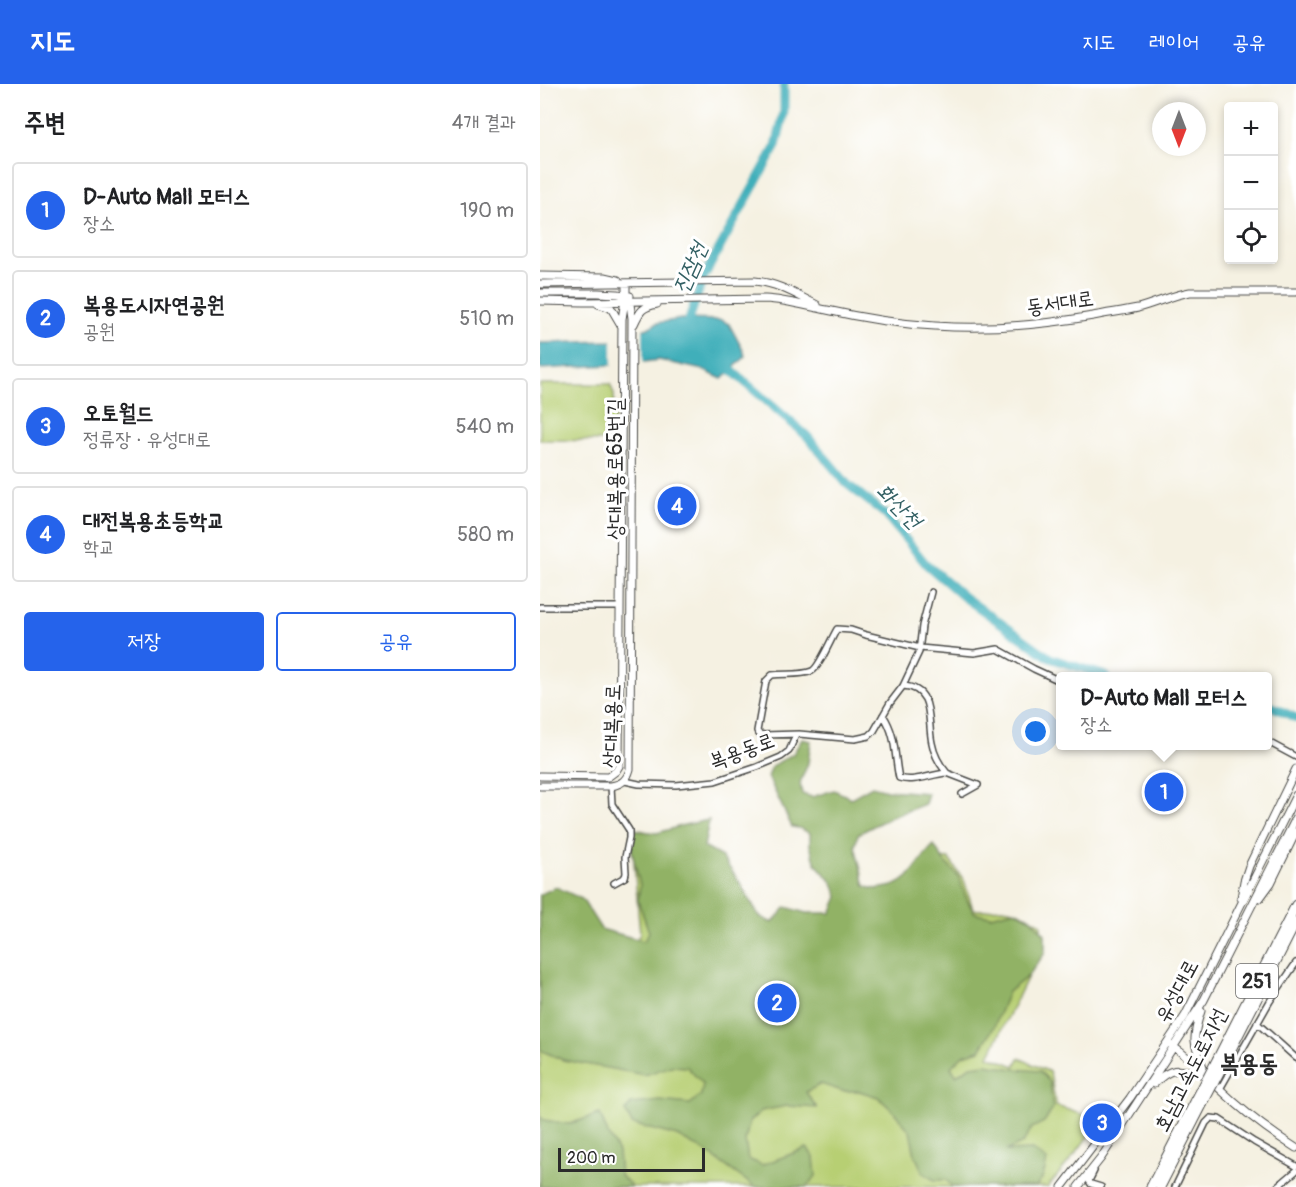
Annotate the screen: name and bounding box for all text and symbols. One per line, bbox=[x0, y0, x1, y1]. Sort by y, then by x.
text: 지도 bbox=[30, 24, 75, 59]
text: 지도 bbox=[1082, 29, 1116, 56]
text: 레이어 bbox=[1149, 29, 1199, 56]
text: 공유 bbox=[1232, 29, 1266, 56]
north arrow bbox=[1152, 102, 1206, 156]
map controls bbox=[1224, 102, 1278, 264]
button: + bbox=[1224, 102, 1278, 156]
text: 주변 bbox=[24, 107, 66, 139]
text: 4개 결과 bbox=[452, 110, 516, 135]
button: − bbox=[1224, 156, 1278, 210]
text: D-Auto Mall 모터스 bbox=[83, 183, 251, 211]
text: 1 bbox=[42, 198, 49, 223]
text: 190 m bbox=[460, 198, 514, 223]
button: locate bbox=[1224, 210, 1278, 264]
text: 장소 bbox=[83, 211, 115, 236]
water label: 진잠천 bbox=[666, 236, 715, 298]
street label: 동서대로 bbox=[1025, 285, 1095, 321]
text: 복용도시자연공원 bbox=[83, 291, 225, 319]
text: 2 bbox=[40, 306, 51, 331]
text: 510 m bbox=[460, 306, 514, 331]
text: 공원 bbox=[83, 319, 115, 344]
street label: 상대복용로65번길 bbox=[602, 398, 629, 540]
text: 오토월드 bbox=[83, 399, 154, 427]
text: 3 bbox=[40, 414, 51, 439]
text: 540 m bbox=[456, 414, 514, 439]
text: 정류장 · 유성대로 bbox=[83, 427, 211, 452]
water label: 화산천 bbox=[870, 477, 929, 536]
pin: 4 bbox=[658, 484, 696, 528]
text: 대전복용초등학교 bbox=[83, 507, 225, 535]
text: 4 bbox=[40, 522, 51, 547]
text: 580 m bbox=[457, 522, 514, 547]
text: 학교 bbox=[83, 535, 115, 560]
button: 저장 bbox=[24, 612, 264, 671]
button: 공유 bbox=[276, 612, 516, 671]
popup bbox=[1056, 672, 1272, 750]
street label: 상대복용로 bbox=[597, 683, 627, 769]
text: D-Auto Mall 모터스 bbox=[1080, 684, 1248, 712]
text: 장소 bbox=[1080, 712, 1112, 737]
your location bbox=[1021, 717, 1050, 746]
street label: 복용동로 bbox=[706, 727, 778, 775]
pin: 1 bbox=[1144, 770, 1184, 814]
street label: 유성대로 bbox=[1149, 955, 1205, 1027]
road number: 251 bbox=[1236, 964, 1278, 998]
pin: 2 bbox=[758, 980, 796, 1026]
street label: 호남고속도로지선 bbox=[1148, 1004, 1234, 1136]
district label: 복용동 bbox=[1220, 1049, 1278, 1078]
pin: 3 bbox=[1082, 1100, 1122, 1146]
scale bar bbox=[558, 1145, 705, 1172]
text: 200 m bbox=[567, 1148, 615, 1168]

